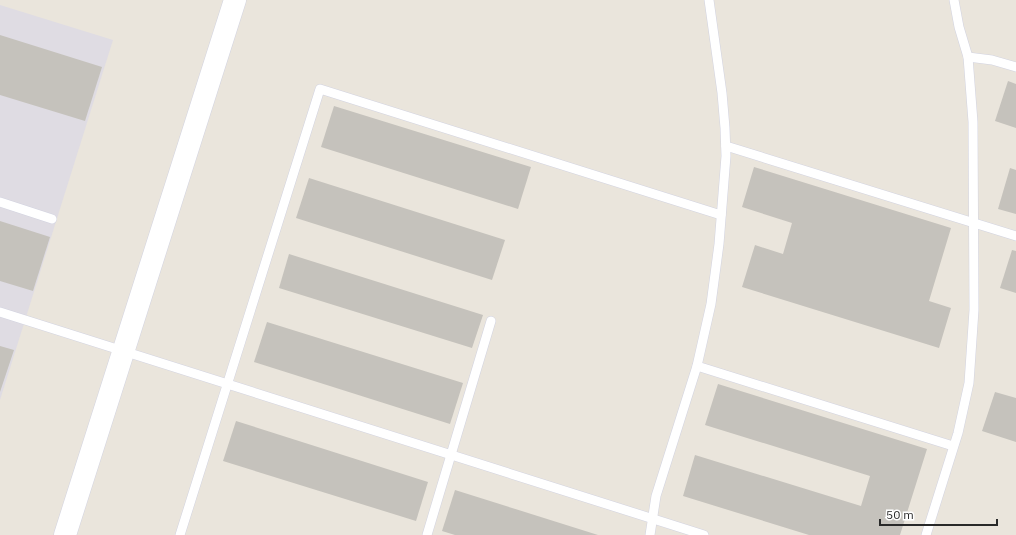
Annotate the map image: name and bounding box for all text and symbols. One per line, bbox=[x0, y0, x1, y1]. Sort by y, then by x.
scale bar bbox=[880, 501, 997, 527]
text: 50 m bbox=[886, 507, 914, 522]

